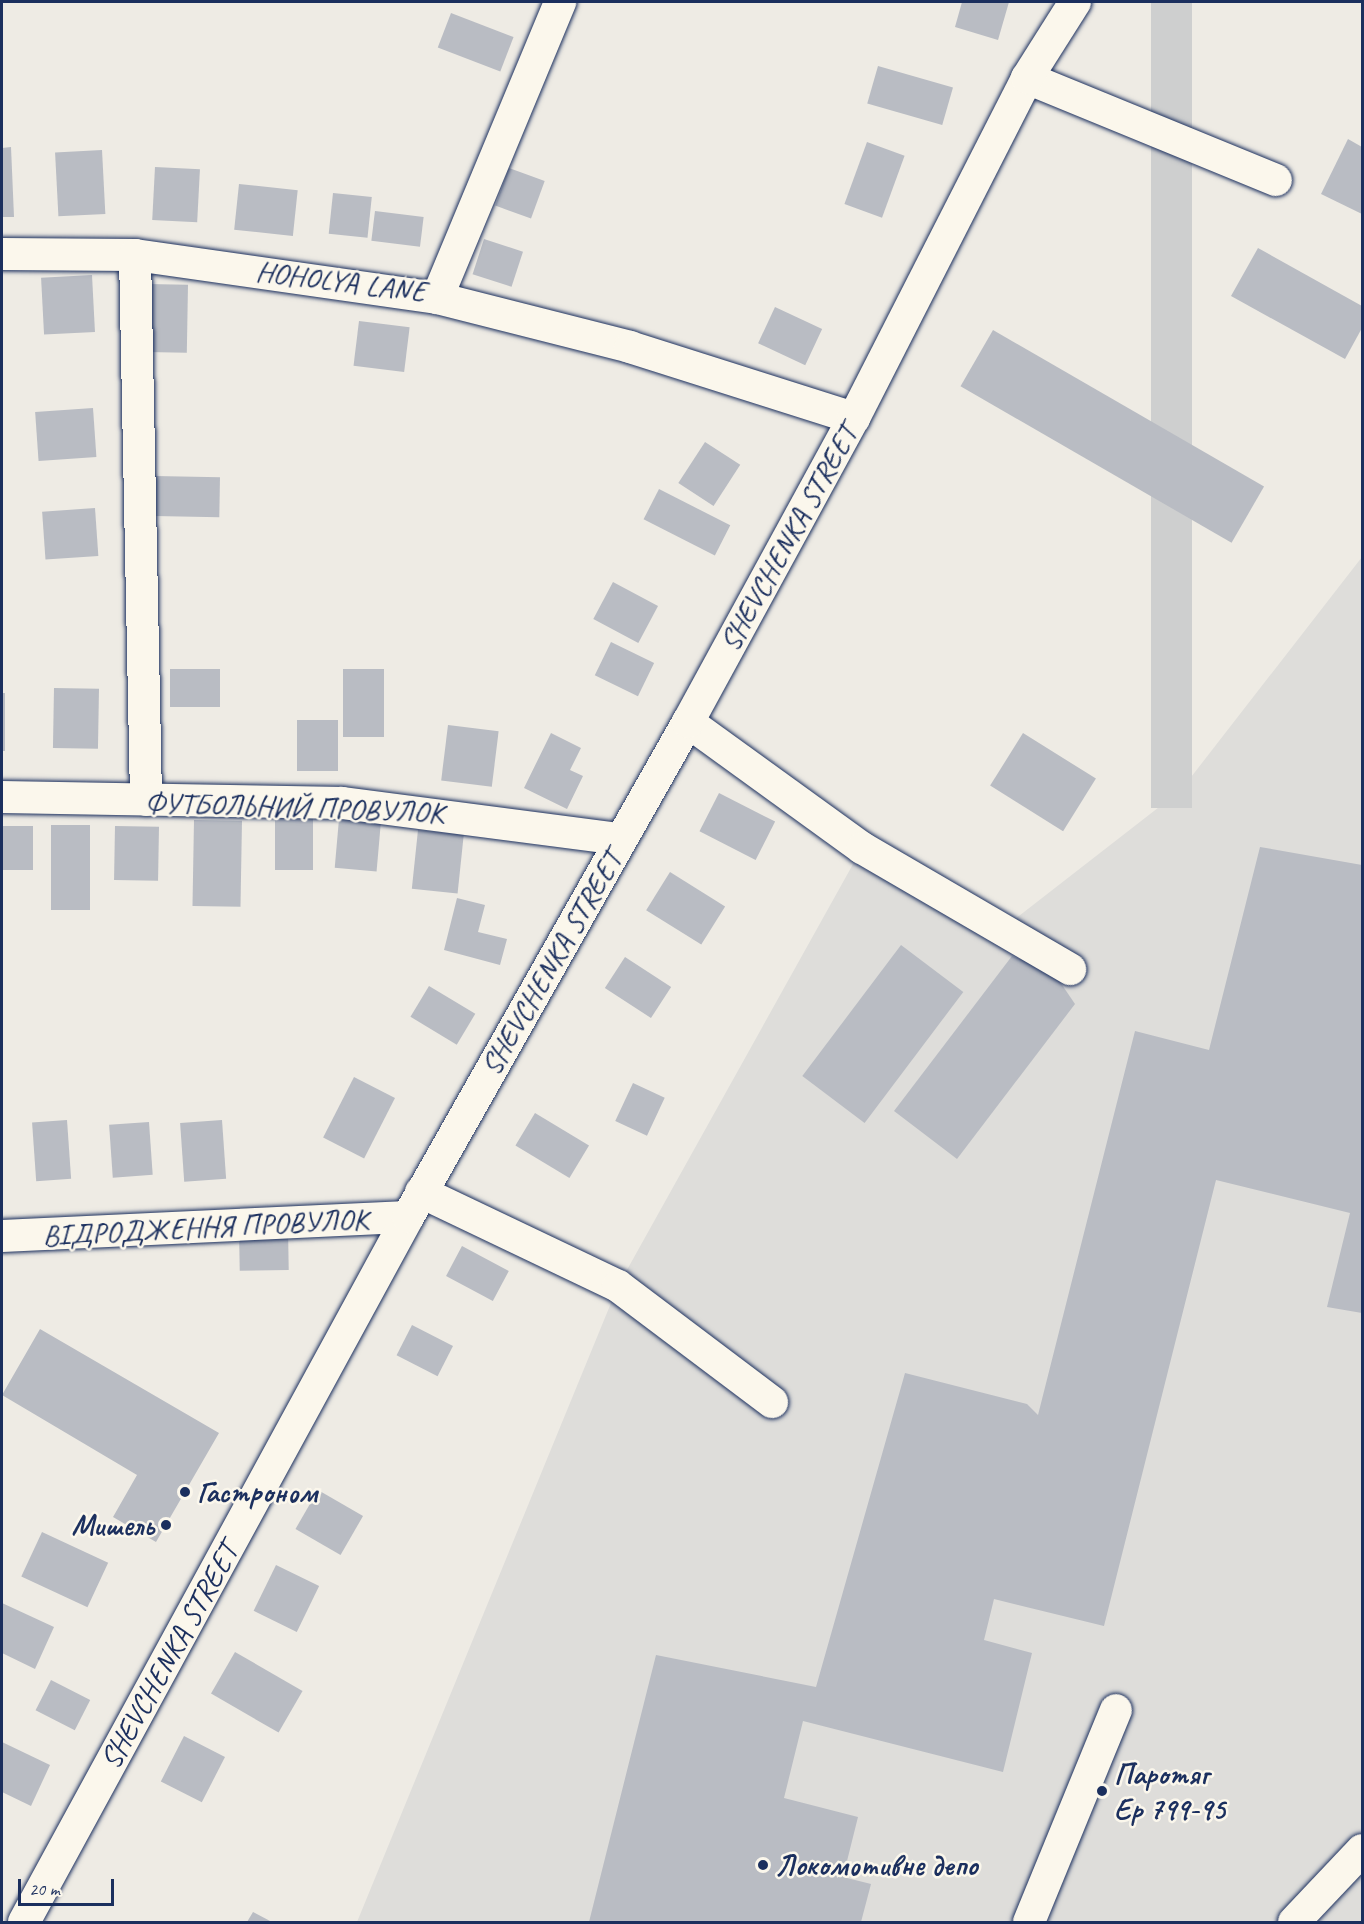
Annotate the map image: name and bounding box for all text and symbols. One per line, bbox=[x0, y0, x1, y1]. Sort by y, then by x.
street label: HOHOLYA LANE bbox=[254, 253, 428, 309]
street label: SHEVCHENKA STREET bbox=[711, 419, 865, 657]
street label: ФУТБОЛЬНИЙ ПРОВУЛОК bbox=[144, 784, 444, 830]
street label: SHEVCHENKA STREET bbox=[473, 845, 629, 1081]
street label: ВІДРОДЖЕННЯ ПРОВУЛОК bbox=[42, 1201, 368, 1253]
place label: Гастроном bbox=[197, 1474, 317, 1510]
marker: Гастроном bbox=[178, 1485, 192, 1499]
place label: Мишель bbox=[72, 1507, 154, 1543]
marker: Мишель bbox=[159, 1518, 173, 1532]
street label: SHEVCHENKA STREET bbox=[92, 1537, 246, 1775]
place label: Паротяг Ер 799-95 bbox=[1114, 1756, 1225, 1826]
marker: Паротяг Ер 799-95 bbox=[1095, 1784, 1109, 1798]
place label: Локомотивне депо bbox=[775, 1847, 978, 1883]
marker: Локомотивне депо bbox=[756, 1858, 770, 1872]
scale bar bbox=[21, 1867, 117, 1905]
text: 20 m bbox=[29, 1878, 60, 1900]

